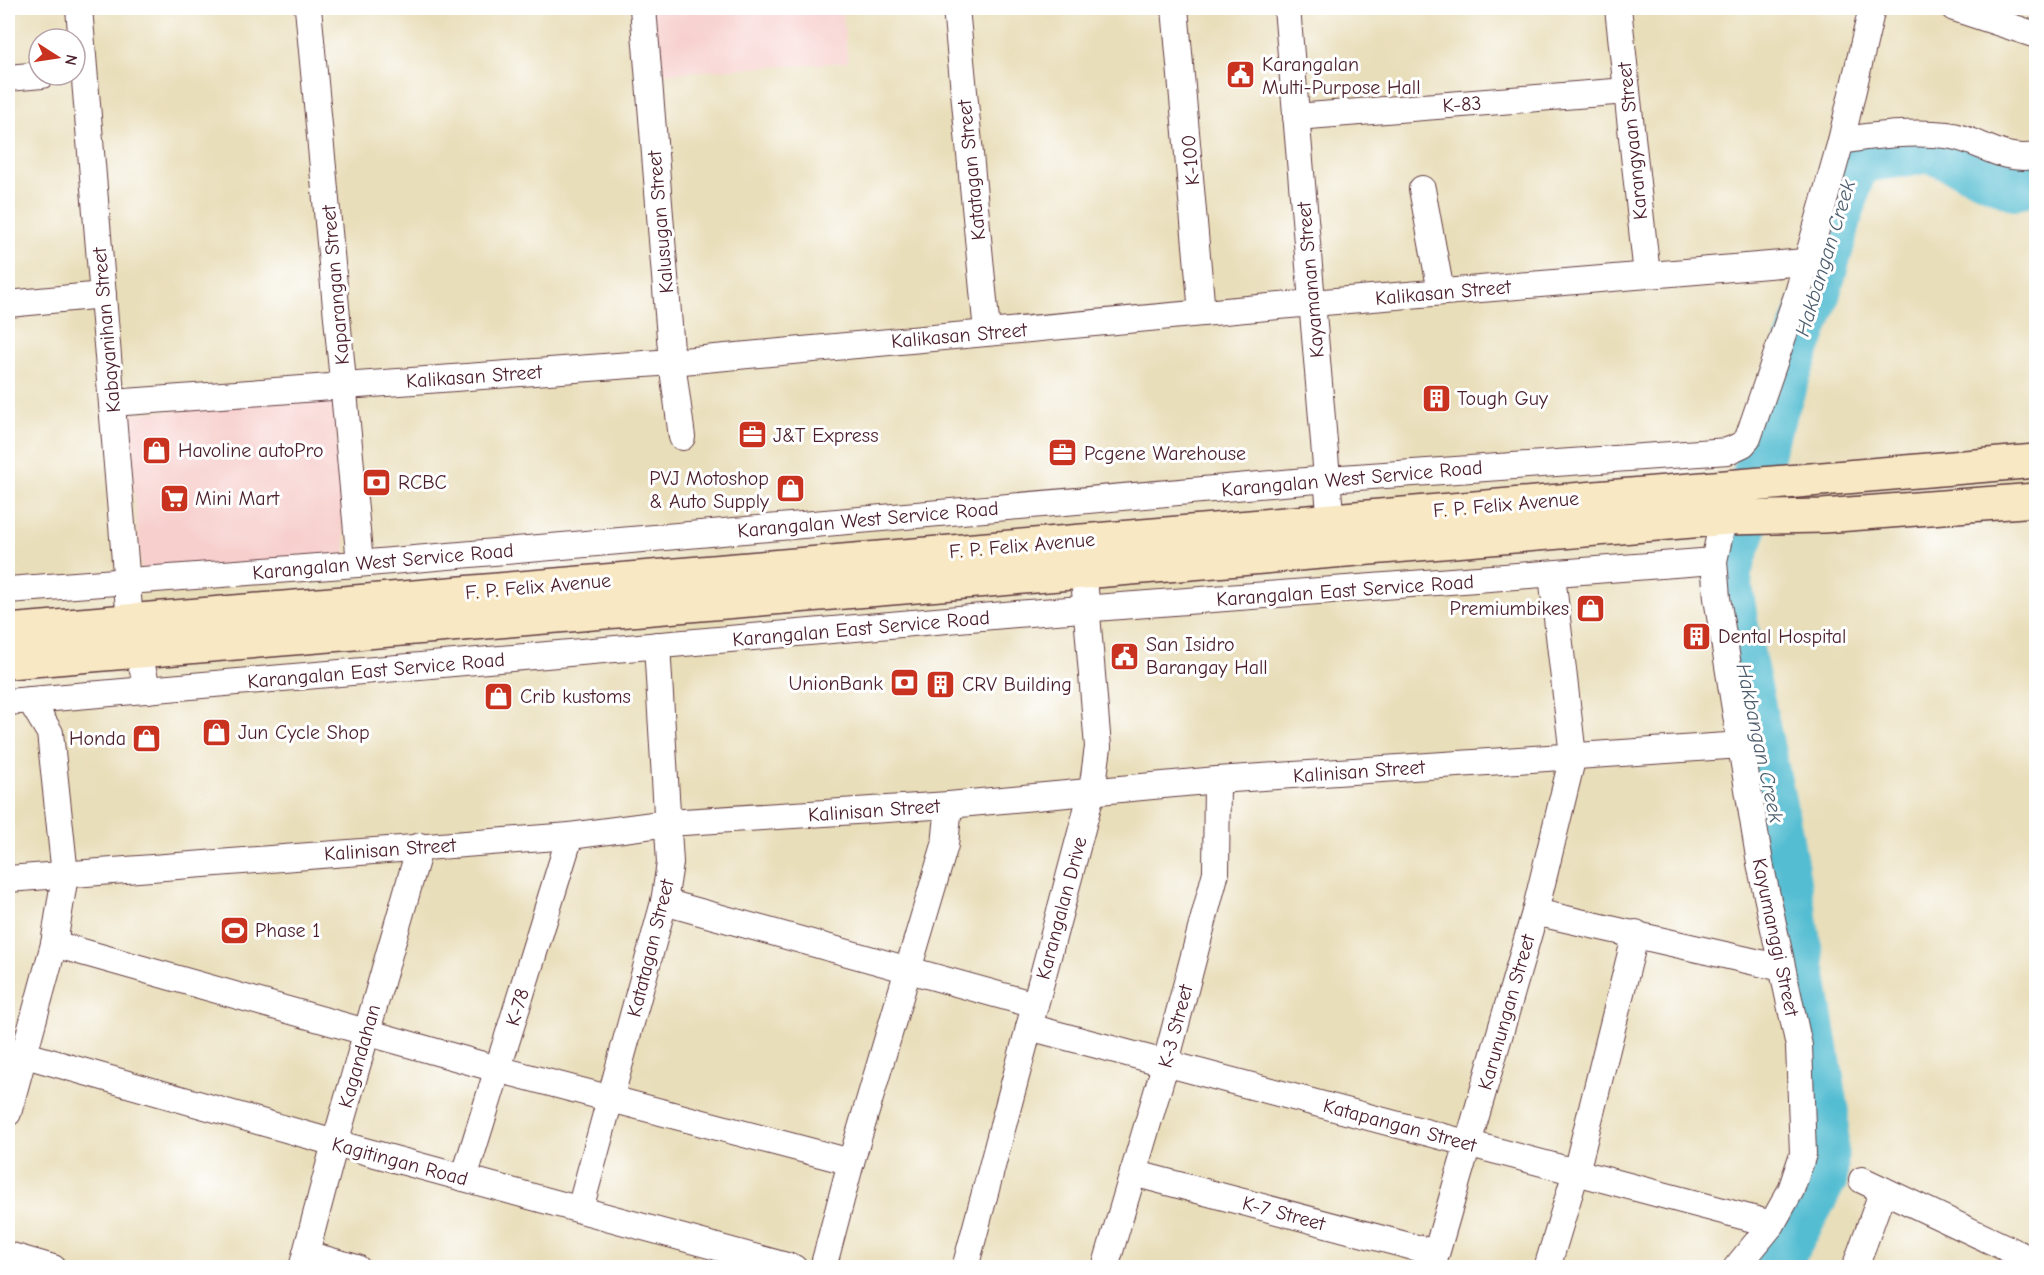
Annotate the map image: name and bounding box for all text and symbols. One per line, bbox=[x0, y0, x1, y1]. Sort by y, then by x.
north arrow bbox=[27, 27, 87, 87]
text: N bbox=[61, 53, 81, 67]
place label: Karangalan Multi-Purpose Hall bbox=[1262, 53, 1421, 99]
public building icon: Karangalan Multi-Purpose Hall bbox=[1225, 59, 1257, 91]
street label: Karangyaan Street bbox=[1613, 60, 1652, 221]
street label: K-83 bbox=[1442, 92, 1482, 117]
street label: Katatagan Street bbox=[953, 97, 990, 241]
street label: K-100 bbox=[1177, 134, 1204, 186]
street label: Kalusugan Street bbox=[643, 148, 678, 294]
water label: Hakbangan Creek bbox=[1790, 176, 1860, 339]
street label: Kayamanan Street bbox=[1292, 200, 1329, 359]
street label: Kaparangan Street bbox=[317, 203, 354, 366]
street label: Kabayanihan Street bbox=[88, 245, 125, 414]
street label: Kalikasan Street bbox=[1374, 275, 1513, 310]
street label: Kalikasan Street bbox=[890, 318, 1029, 353]
street label: Kalikasan Street bbox=[405, 360, 544, 393]
building icon: Tough Guy bbox=[1420, 382, 1452, 414]
place label: Tough Guy bbox=[1457, 387, 1548, 410]
office icon: J&T Express bbox=[736, 419, 768, 451]
place label: J&T Express bbox=[773, 424, 879, 447]
shop icon: Havoline autoPro bbox=[141, 434, 173, 466]
office icon: Pcgene Warehouse bbox=[1047, 437, 1079, 469]
place label: Havoline autoPro bbox=[178, 439, 324, 462]
place label: Pcgene Warehouse bbox=[1084, 442, 1246, 465]
street label: Karangalan West Service Road bbox=[1221, 456, 1484, 501]
bank icon: RCBC bbox=[361, 466, 393, 498]
place label: PVJ Motoshop & Auto Supply bbox=[649, 467, 769, 513]
place label: RCBC bbox=[398, 471, 447, 494]
shop icon: PVJ Motoshop & Auto Supply bbox=[774, 473, 806, 505]
supermarket icon: Mini Mart bbox=[158, 482, 190, 514]
place label: Mini Mart bbox=[195, 487, 281, 510]
street label: F. P. Felix Avenue bbox=[1432, 487, 1580, 522]
street label: Karangalan West Service Road bbox=[737, 497, 1000, 542]
street label: F. P. Felix Avenue bbox=[948, 528, 1096, 563]
street label: Karangalan West Service Road bbox=[252, 539, 515, 584]
street label: F. P. Felix Avenue bbox=[464, 569, 612, 604]
street label: Karangalan East Service Road bbox=[1215, 570, 1475, 611]
shop icon: Premiumbikes bbox=[1574, 592, 1606, 624]
place label: Premiumbikes bbox=[1450, 597, 1569, 620]
street label: Karangalan East Service Road bbox=[731, 606, 991, 651]
building icon: Dental Hospital bbox=[1681, 620, 1713, 652]
place label: Dental Hospital bbox=[1718, 625, 1846, 648]
place label: San Isidro Barangay Hall bbox=[1146, 633, 1268, 679]
public building icon: San Isidro Barangay Hall bbox=[1109, 640, 1141, 672]
street label: Karangalan East Service Road bbox=[246, 648, 506, 693]
water label: Hakbangan Creek bbox=[1731, 661, 1789, 826]
bank icon: UnionBank bbox=[888, 667, 920, 699]
building icon: CRV Building bbox=[925, 668, 957, 700]
place label: UnionBank bbox=[788, 672, 883, 695]
place label: CRV Building bbox=[962, 673, 1072, 696]
shop icon: Crib kustoms bbox=[483, 680, 515, 712]
place label: Crib kustoms bbox=[520, 685, 631, 708]
shop icon: Jun Cycle Shop bbox=[201, 716, 233, 748]
place label: Jun Cycle Shop bbox=[238, 721, 370, 744]
shop icon: Honda bbox=[131, 722, 163, 754]
place label: Honda bbox=[69, 727, 126, 750]
street label: Kalinisan Street bbox=[1292, 755, 1427, 788]
street label: Kalinisan Street bbox=[807, 794, 942, 827]
street label: Kalinisan Street bbox=[323, 833, 458, 866]
street label: Karangalan Drive bbox=[1031, 834, 1092, 982]
street label: Kayumanggi Street bbox=[1748, 856, 1804, 1020]
street label: Katatagan Street bbox=[622, 876, 679, 1019]
sports icon: Phase 1 bbox=[218, 914, 250, 946]
place label: Phase 1 bbox=[255, 919, 320, 942]
street label: Karunungan Street bbox=[1473, 930, 1540, 1093]
street label: K-3 Street bbox=[1153, 981, 1198, 1070]
street label: K-78 bbox=[501, 986, 534, 1029]
street label: Kagandahan bbox=[334, 1002, 385, 1111]
street label: Katapangan Street bbox=[1321, 1094, 1480, 1157]
street label: Kagitingan Road bbox=[329, 1132, 470, 1191]
street label: K-7 Street bbox=[1240, 1191, 1329, 1236]

